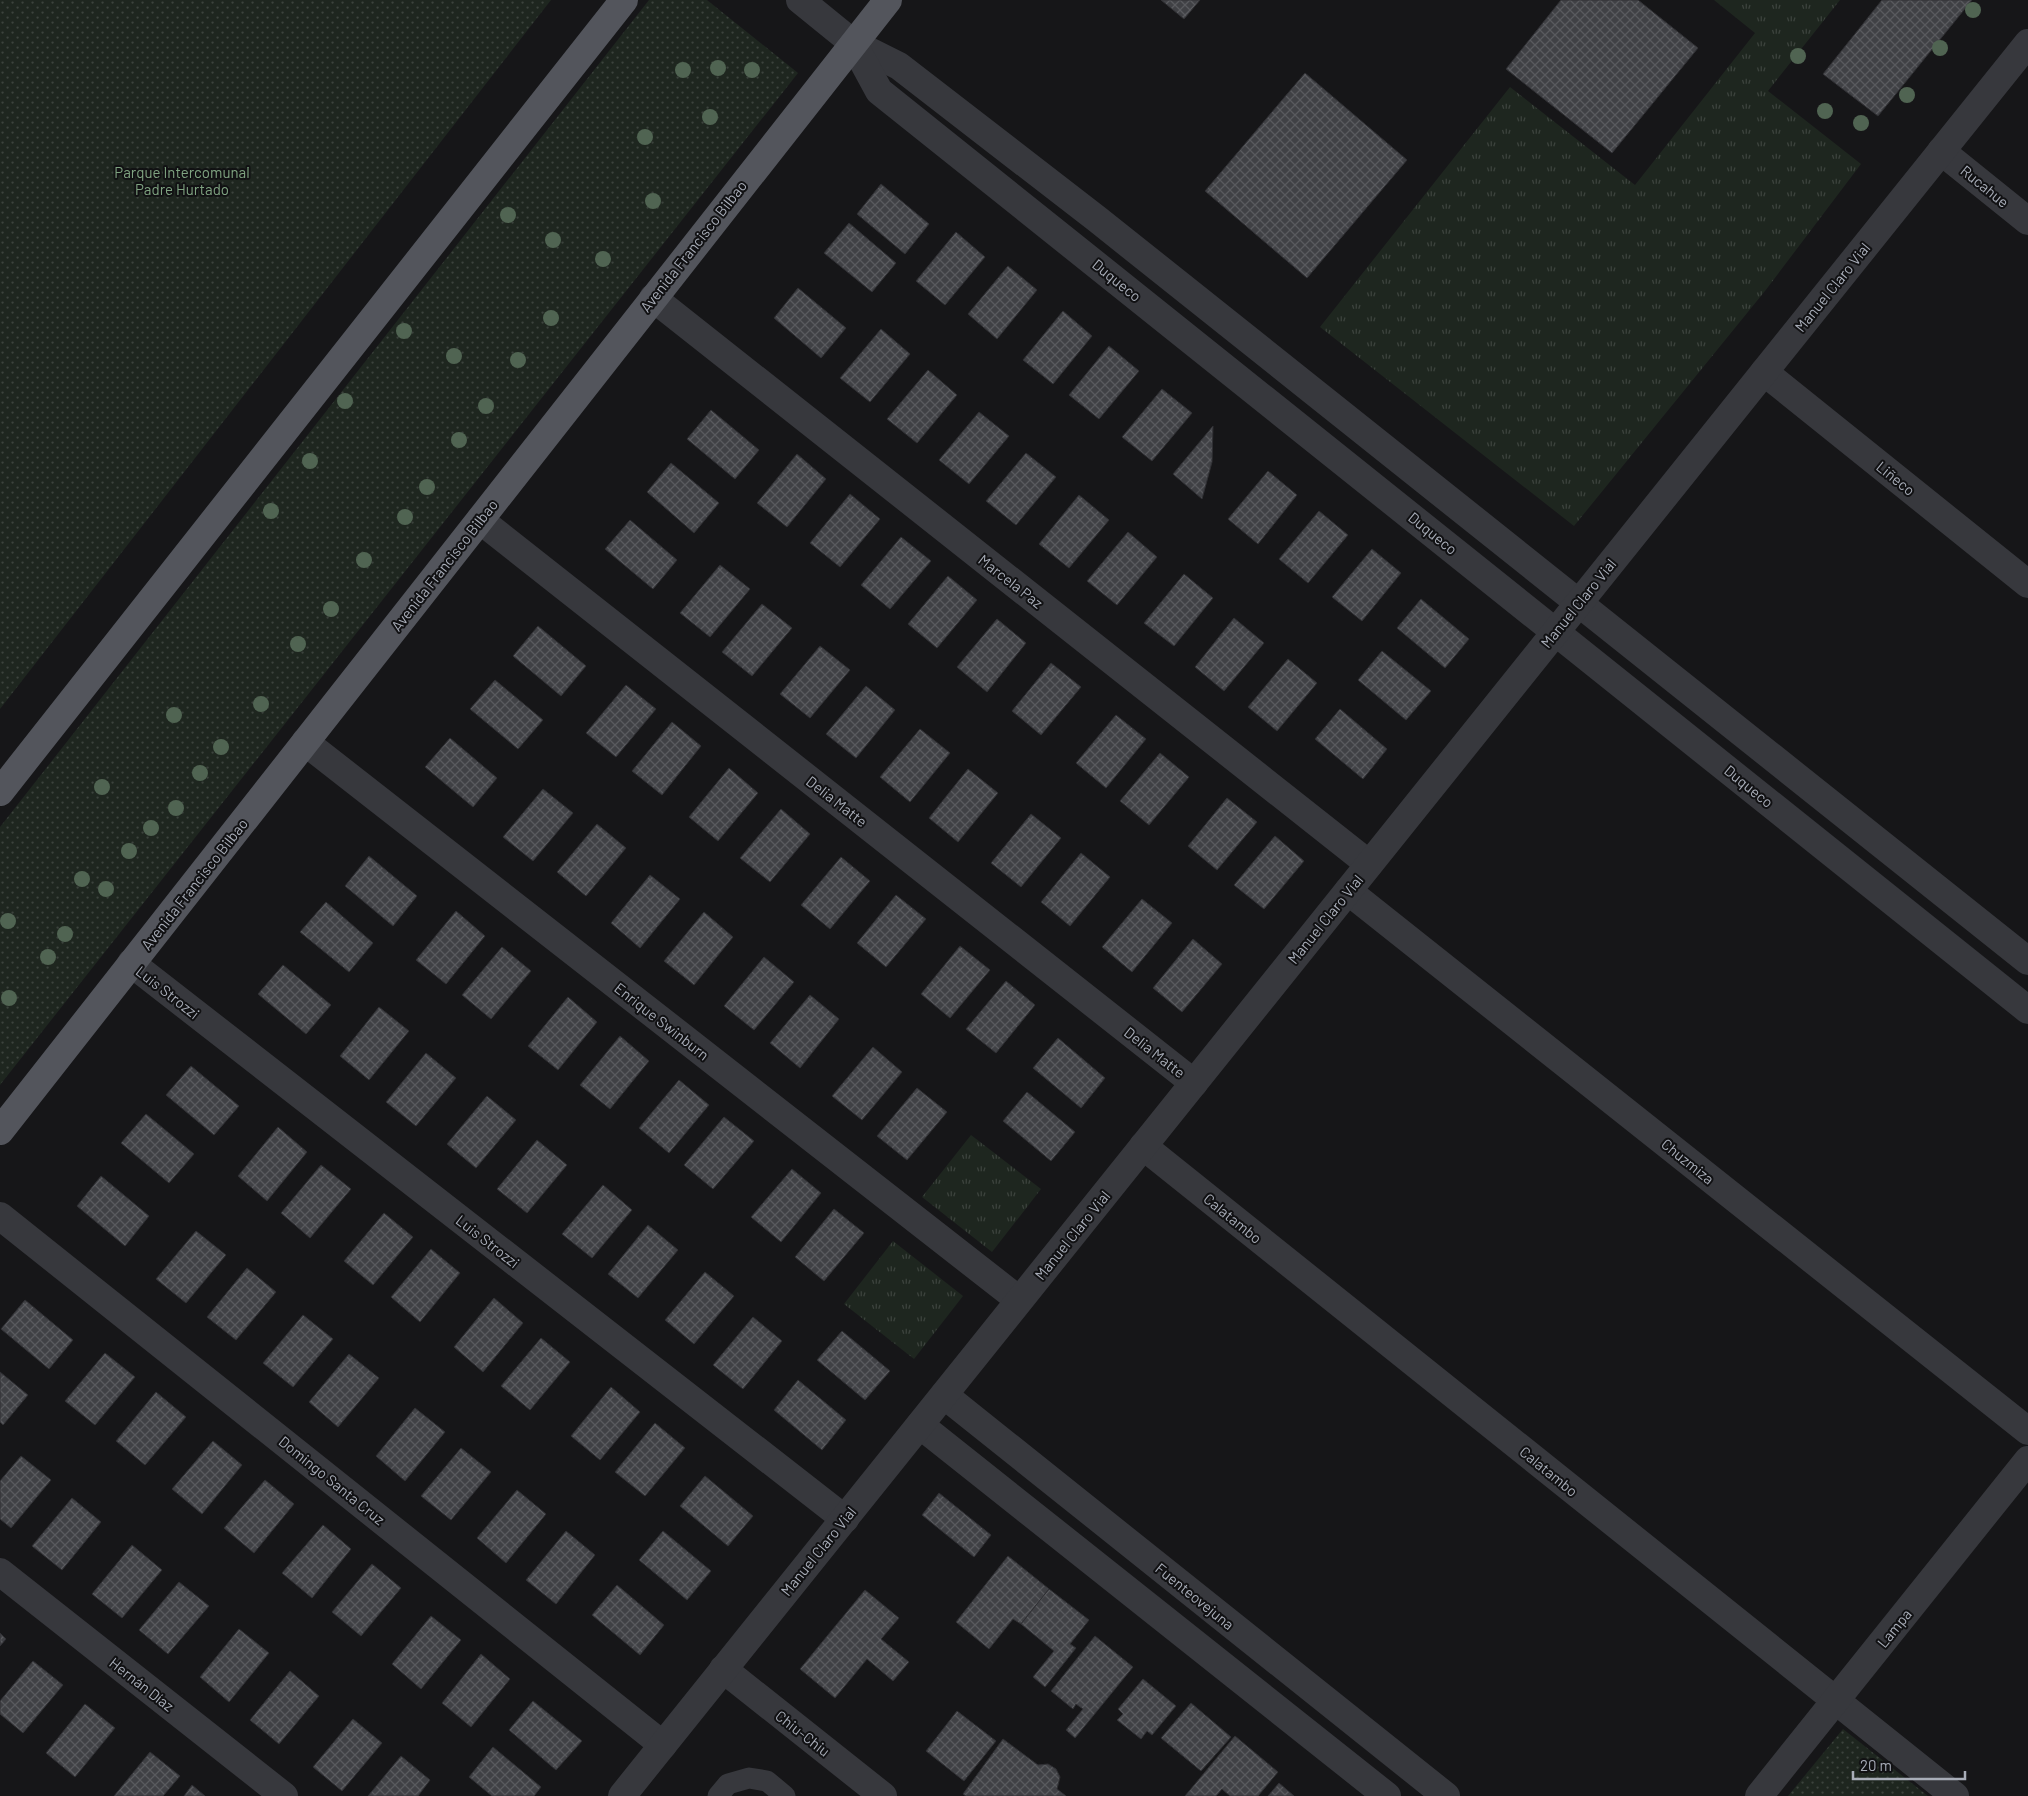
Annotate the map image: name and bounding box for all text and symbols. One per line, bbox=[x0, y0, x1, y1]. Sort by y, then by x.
street label: Rucahue bbox=[1957, 161, 2013, 211]
park label: Parque Intercomunal Padre Hurtado bbox=[114, 163, 250, 198]
street label: Avenida Francisco Bilbao bbox=[636, 177, 750, 315]
street label: Manuel Claro Vial bbox=[1791, 239, 1873, 335]
street label: Duqueco bbox=[1089, 255, 1145, 305]
street label: Liñeco bbox=[1873, 457, 1919, 499]
street label: Avenida Francisco Bilbao bbox=[387, 496, 501, 634]
street label: Duqueco bbox=[1405, 508, 1461, 558]
street label: Marcela Paz bbox=[975, 550, 1047, 612]
street label: Manuel Claro Vial bbox=[1537, 555, 1619, 651]
street label: Duqueco bbox=[1721, 761, 1777, 811]
street label: Delia Matte bbox=[803, 772, 871, 830]
street label: Avenida Francisco Bilbao bbox=[137, 815, 251, 953]
street label: Manuel Claro Vial bbox=[1284, 871, 1366, 967]
street label: Luis Strozzi bbox=[133, 962, 203, 1022]
street label: Enrique Swinburn bbox=[611, 979, 713, 1063]
street label: Delia Matte bbox=[1121, 1023, 1189, 1081]
street label: Chuzmiza bbox=[1658, 1134, 1718, 1188]
street label: Manuel Claro Vial bbox=[1031, 1187, 1113, 1283]
street label: Calatambo bbox=[1200, 1189, 1266, 1247]
street label: Luis Strozzi bbox=[453, 1211, 523, 1271]
street label: Domingo Santa Cruz bbox=[275, 1432, 389, 1528]
street label: Calatambo bbox=[1516, 1442, 1582, 1500]
street label: Manuel Claro Vial bbox=[777, 1503, 859, 1599]
street label: Fuenteovejuna bbox=[1152, 1559, 1238, 1633]
street label: Lampa bbox=[1873, 1605, 1915, 1651]
street label: Hernán Díaz bbox=[106, 1653, 178, 1715]
street label: Chiu-Chiu bbox=[772, 1706, 834, 1760]
scale bar bbox=[1853, 1748, 1966, 1780]
text: 20 m bbox=[1860, 1756, 1892, 1774]

